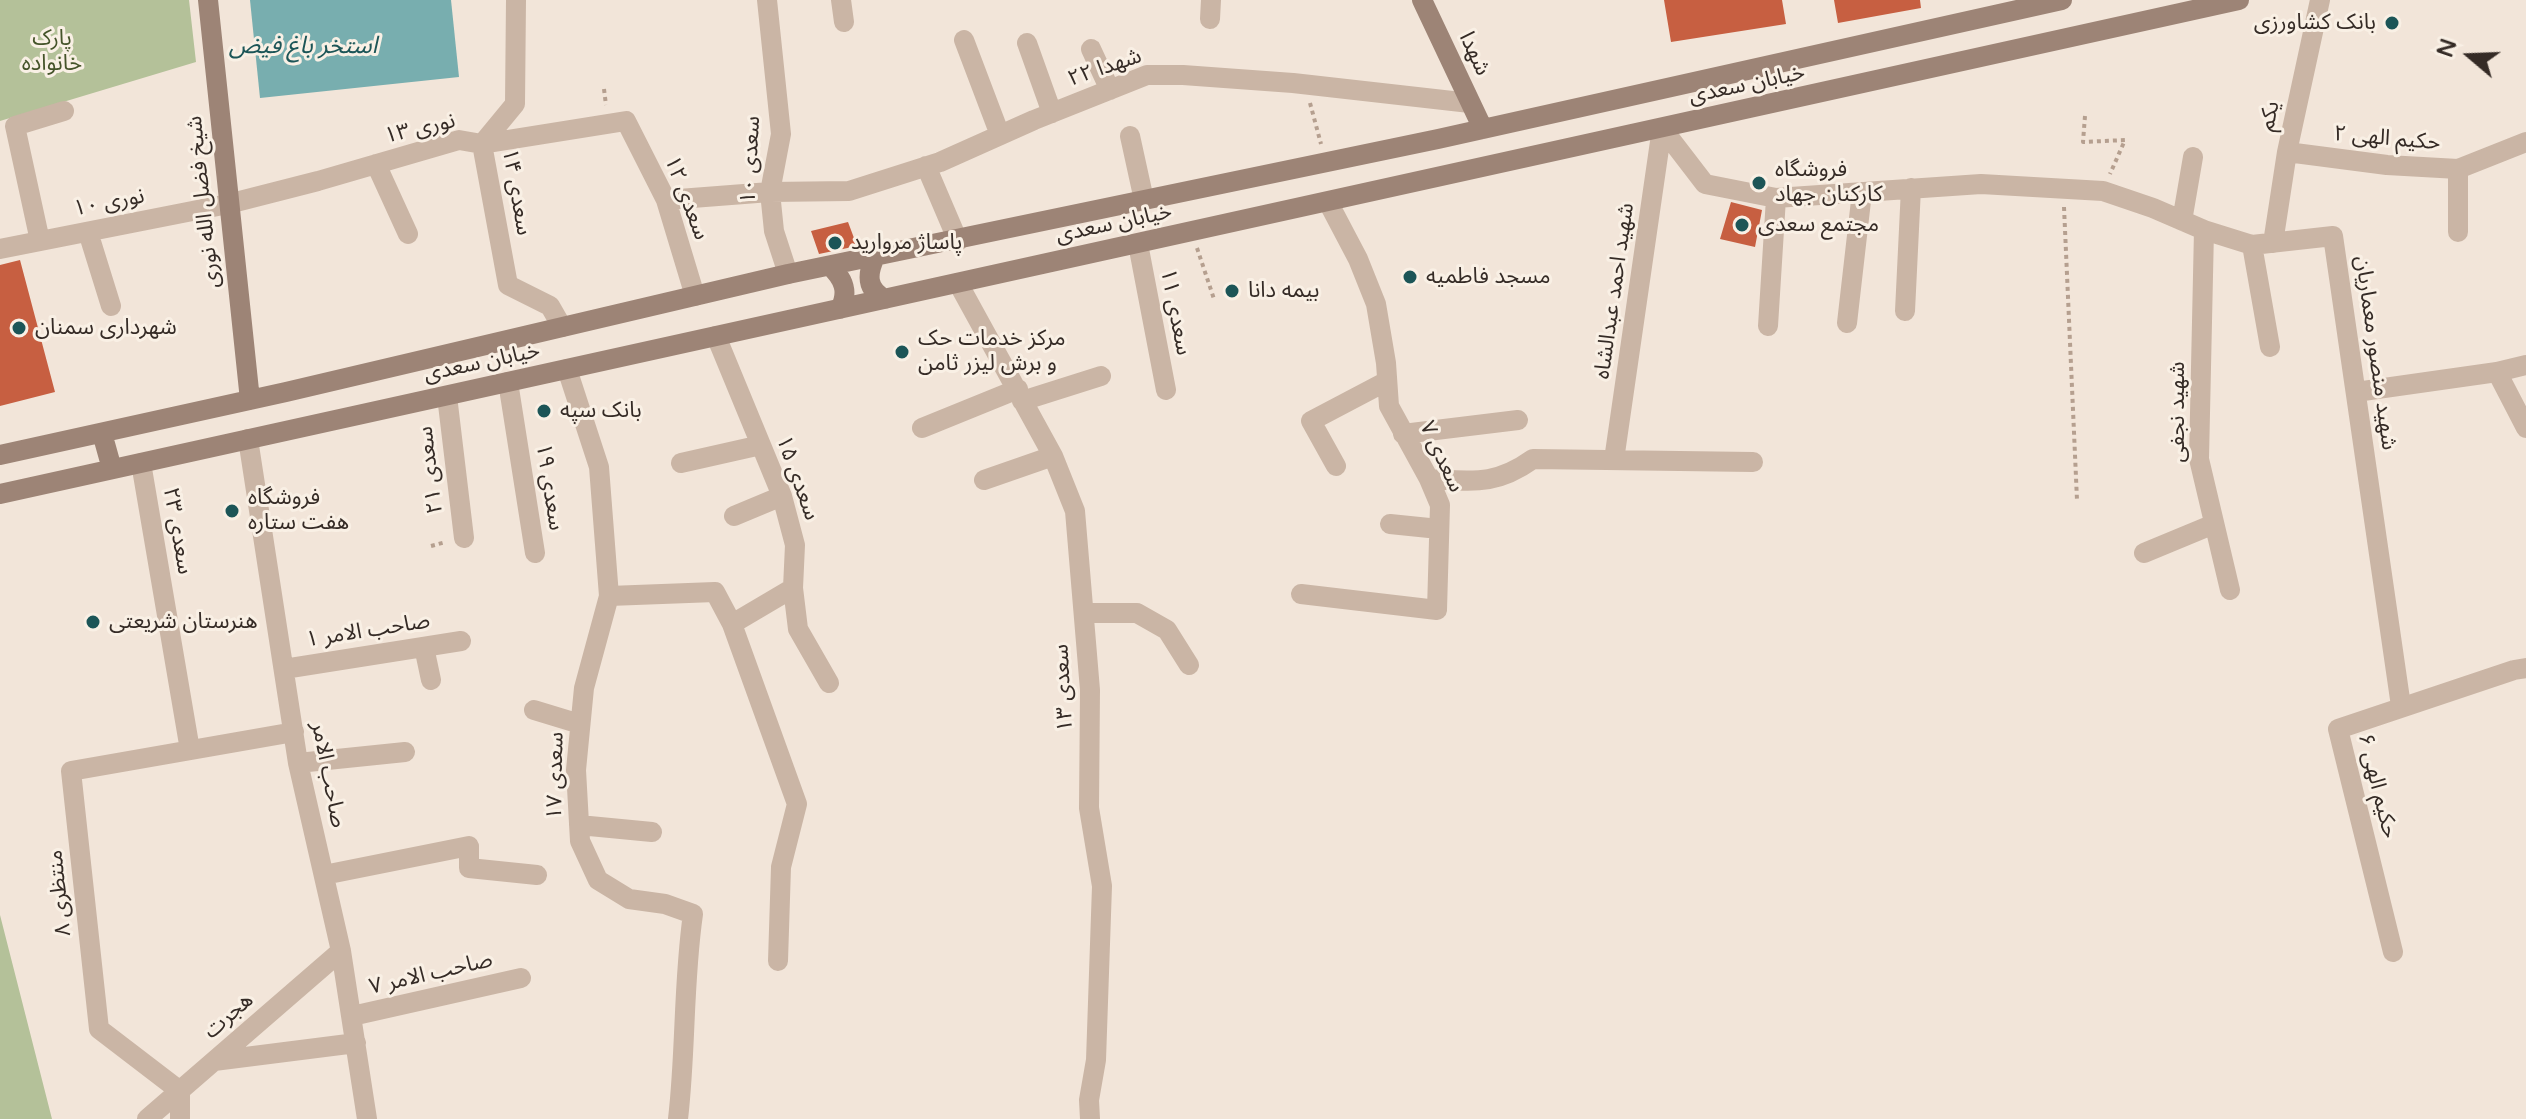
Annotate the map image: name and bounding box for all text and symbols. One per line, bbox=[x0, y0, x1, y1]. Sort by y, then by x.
place label: بانک کشاورزی bbox=[2254, 10, 2376, 36]
marker: بانک کشاورزی bbox=[2383, 14, 2401, 32]
north arrow bbox=[2430, 16, 2510, 96]
park label: پارک خانواده bbox=[22, 26, 82, 78]
street label: شهدا bbox=[1452, 28, 1496, 80]
water label: استخر باغ فیض bbox=[229, 33, 377, 61]
text: N bbox=[2432, 36, 2462, 61]
street label: شهدا ۲۲ bbox=[1065, 43, 1145, 93]
street label: خیابان سعدی bbox=[1687, 60, 1807, 110]
street label: یکم bbox=[2254, 99, 2286, 133]
street label: نوری ۱۳ bbox=[382, 108, 458, 150]
street label: شیخ فضل الله نوری bbox=[182, 115, 226, 289]
street label: سعدی ۱۰ bbox=[736, 115, 766, 205]
street label: حکیم الهی ۲ bbox=[2333, 121, 2441, 157]
street label: سعدی ۱۴ bbox=[495, 146, 537, 238]
street label: سعدی ۱۲ bbox=[658, 152, 714, 244]
place label: فروشگاه کارکنان جهاد bbox=[1775, 157, 1882, 208]
marker: فروشگاه کارکنان جهاد bbox=[1750, 174, 1768, 192]
street label: نوری ۱۰ bbox=[71, 183, 147, 223]
street label: خیابان سعدی bbox=[1054, 199, 1174, 249]
street label: شهید احمد عبدالشاه bbox=[1590, 201, 1640, 381]
place label: مجتمع سعدی bbox=[1758, 212, 1879, 238]
marker: مجتمع سعدی bbox=[1733, 216, 1751, 234]
place label: پاساژ مروارید bbox=[851, 230, 962, 256]
marker: پاساژ مروارید bbox=[826, 234, 844, 252]
street label: شهید منصور معماریان bbox=[2348, 254, 2402, 452]
place label: مسجد فاطمیه bbox=[1426, 264, 1550, 290]
street label: سعدی ۱۱ bbox=[1154, 266, 1196, 358]
marker: مسجد فاطمیه bbox=[1401, 268, 1419, 286]
place label: بیمه دانا bbox=[1248, 278, 1319, 304]
marker: بیمه دانا bbox=[1223, 282, 1241, 300]
place label: شهرداری سمنان bbox=[35, 315, 177, 341]
marker: شهرداری سمنان bbox=[10, 319, 28, 337]
place label: مرکز خدمات حک و برش لیزر ثامن bbox=[918, 326, 1065, 378]
street label: خیابان سعدی bbox=[422, 338, 542, 388]
marker: مرکز خدمات حک و برش لیزر ثامن bbox=[893, 343, 911, 361]
street label: شهید نجفی bbox=[2165, 361, 2191, 463]
place label: بانک سپه bbox=[560, 398, 642, 424]
marker: بانک سپه bbox=[535, 402, 553, 420]
street label: سعدی ۷ bbox=[1413, 417, 1469, 497]
street label: سعدی ۲۱ bbox=[413, 425, 449, 515]
street label: سعدی ۱۵ bbox=[770, 432, 824, 524]
street label: سعدی ۱۹ bbox=[529, 441, 569, 533]
street label: سعدی ۲۳ bbox=[156, 485, 198, 577]
place label: فروشگاه هفت ستاره bbox=[248, 485, 349, 536]
marker: فروشگاه هفت ستاره bbox=[223, 502, 241, 520]
street label: صاحب الامر ۱ bbox=[304, 608, 432, 654]
place label: هنرستان شریعتی bbox=[109, 609, 258, 635]
marker: هنرستان شریعتی bbox=[84, 613, 102, 631]
street label: سعدی ۱۳ bbox=[1049, 643, 1079, 733]
street label: صاحب الامر bbox=[305, 720, 351, 830]
street label: حکیم الهی ۶ bbox=[2351, 731, 2403, 841]
street label: سعدی ۱۷ bbox=[542, 732, 570, 820]
street label: منتظری ۸ bbox=[42, 849, 78, 937]
street label: صاحب الامر ۷ bbox=[367, 947, 495, 1001]
street label: هجرت bbox=[199, 987, 259, 1045]

